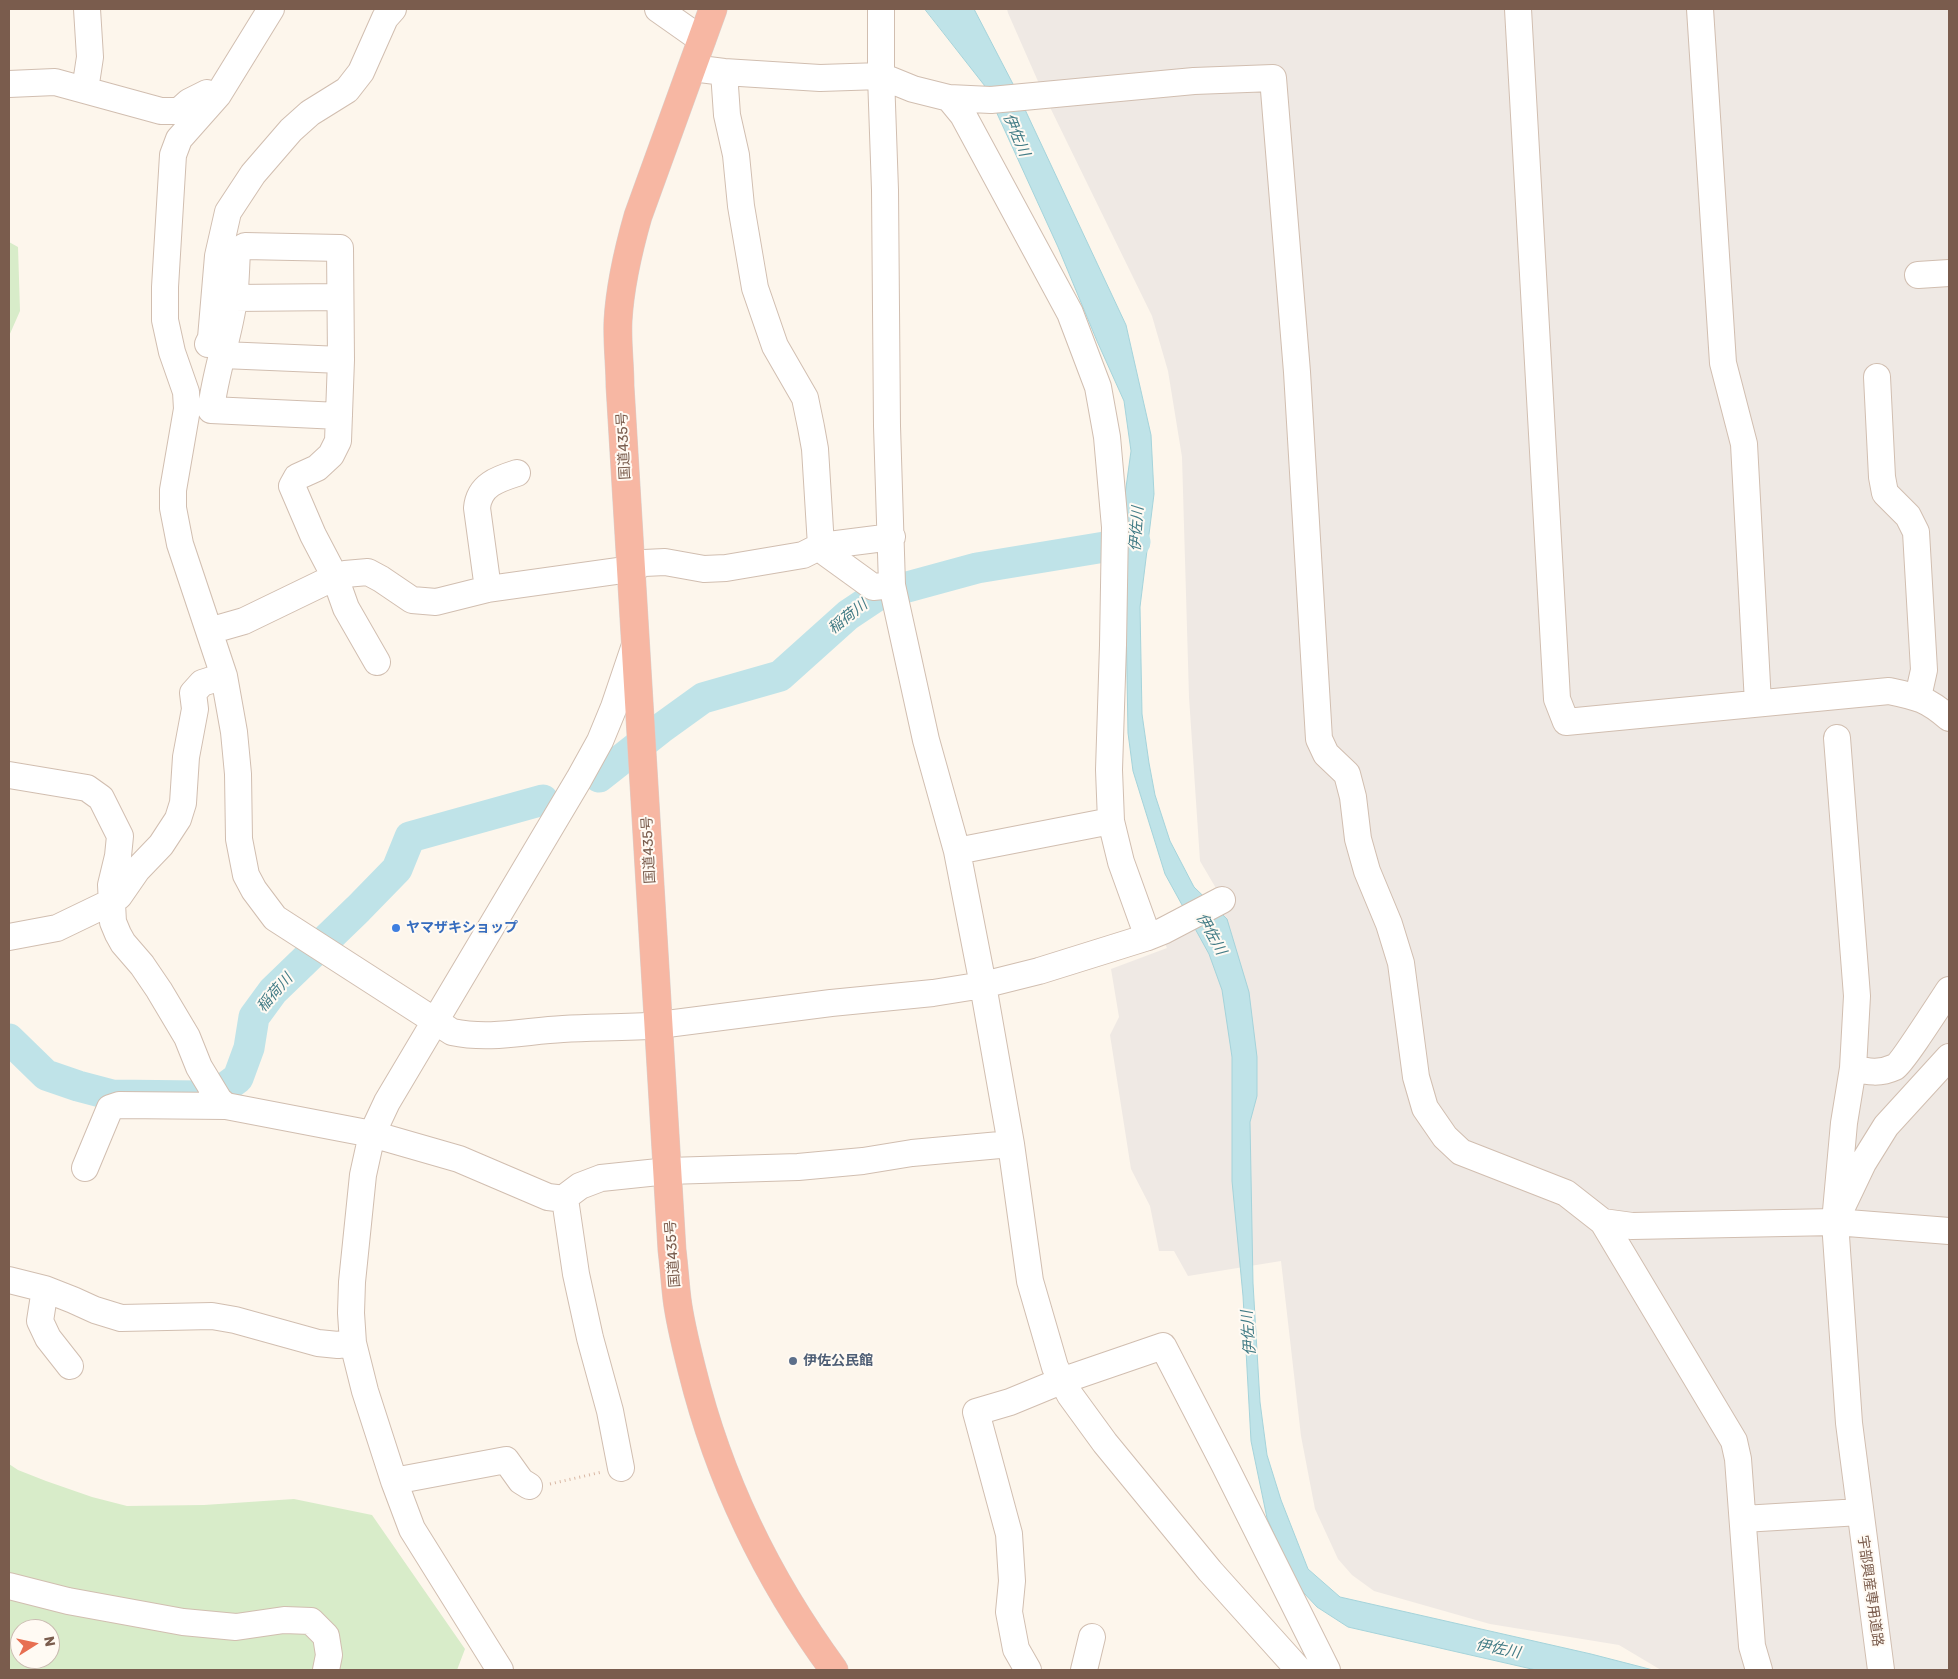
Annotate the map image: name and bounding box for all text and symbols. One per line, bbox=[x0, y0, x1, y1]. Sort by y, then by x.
water label: 伊佐川 bbox=[999, 111, 1033, 159]
street label: 国道435号 bbox=[614, 412, 634, 480]
water label: 伊佐川 bbox=[1126, 506, 1148, 552]
water label: 稲荷川 bbox=[825, 596, 871, 638]
street label: 国道435号 bbox=[639, 816, 659, 884]
water label: 伊佐川 bbox=[1192, 910, 1230, 958]
place label: ヤマザキショップ bbox=[406, 920, 518, 936]
marker: ヤマザキショップ bbox=[390, 922, 402, 934]
water label: 稲荷川 bbox=[253, 970, 297, 1016]
street label: 国道435号 bbox=[662, 1220, 684, 1288]
water label: 伊佐川 bbox=[1238, 1310, 1260, 1356]
place label: 伊佐公民館 bbox=[803, 1353, 873, 1369]
marker: 伊佐公民館 bbox=[787, 1355, 799, 1367]
street label: 宇部興産専用道路 bbox=[1854, 1534, 1886, 1648]
north arrow bbox=[10, 1619, 60, 1669]
text: N bbox=[40, 1635, 59, 1648]
water label: 伊佐川 bbox=[1474, 1636, 1522, 1662]

